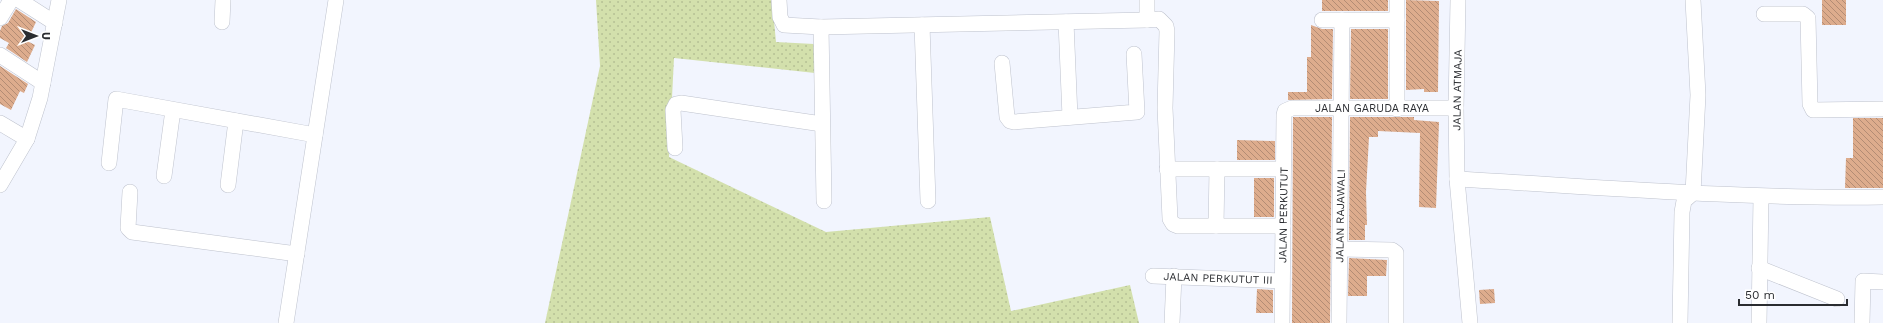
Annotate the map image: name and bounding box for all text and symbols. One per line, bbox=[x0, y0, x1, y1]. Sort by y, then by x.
north arrow bbox=[16, 16, 56, 56]
text: U bbox=[39, 32, 52, 40]
street label: JALAN ATMAJA bbox=[1450, 49, 1465, 131]
street label: JALAN GARUDA RAYA bbox=[1315, 102, 1429, 115]
street label: JALAN PERKUTUT bbox=[1276, 167, 1291, 263]
street label: JALAN RAJAWALI bbox=[1333, 169, 1348, 263]
street label: JALAN PERKUTUT III bbox=[1163, 270, 1273, 287]
scale bar bbox=[1739, 281, 1847, 307]
text: 50 m bbox=[1745, 288, 1775, 302]

